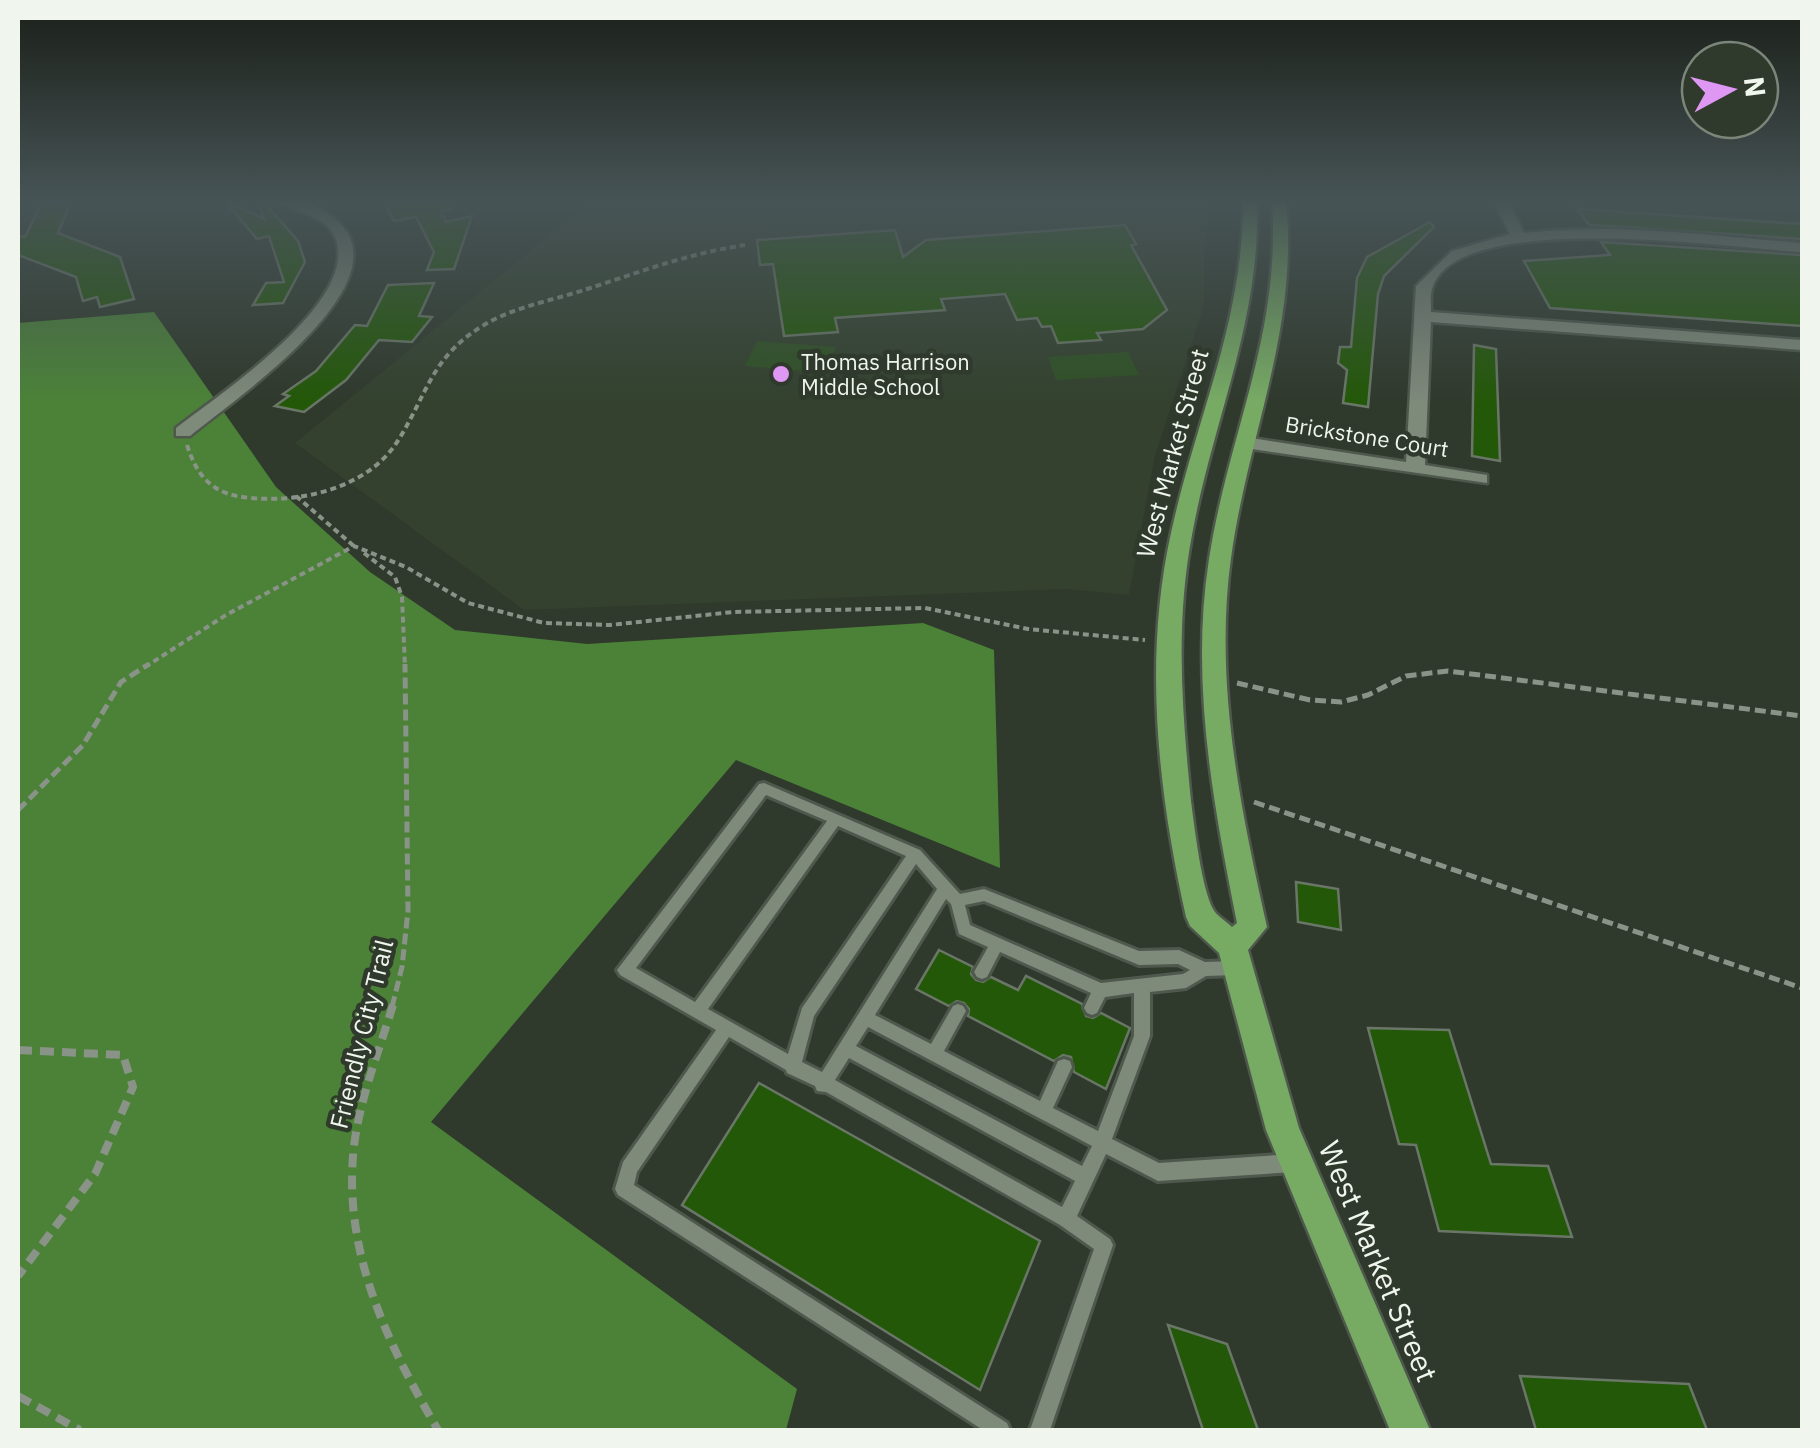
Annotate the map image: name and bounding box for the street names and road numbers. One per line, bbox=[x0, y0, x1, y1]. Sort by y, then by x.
street label: West Market Street bbox=[1128, 345, 1216, 561]
street label: Brickstone Court bbox=[1283, 409, 1451, 463]
street label: Friendly City Trail bbox=[322, 936, 401, 1132]
street label: West Market Street bbox=[1311, 1135, 1447, 1387]

